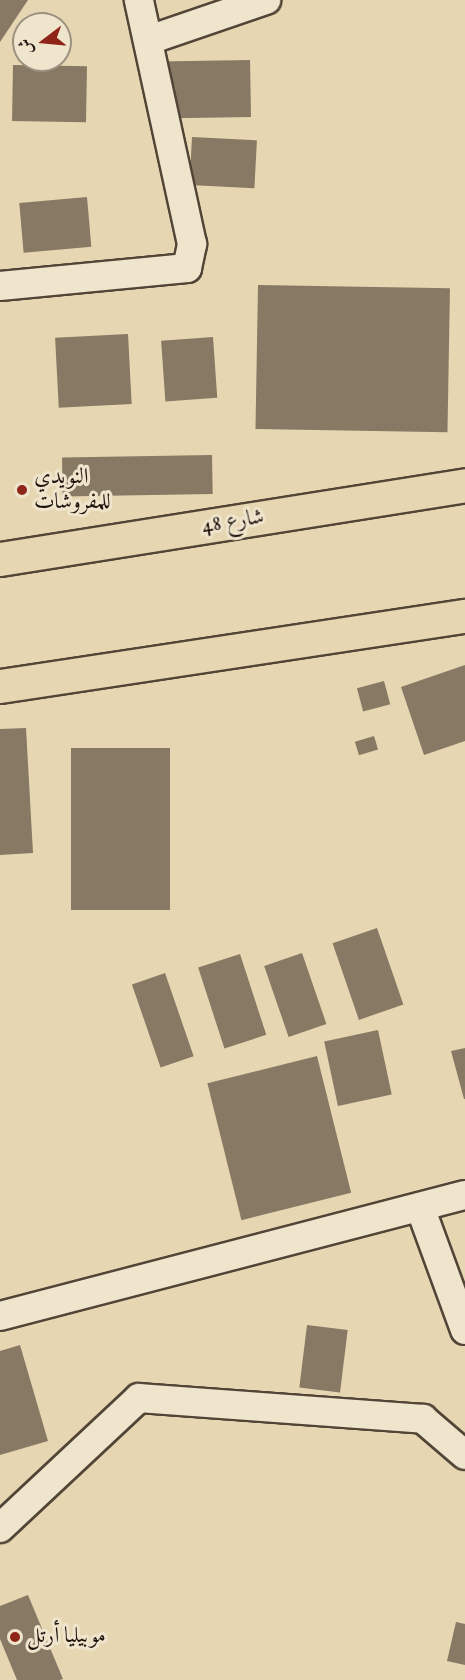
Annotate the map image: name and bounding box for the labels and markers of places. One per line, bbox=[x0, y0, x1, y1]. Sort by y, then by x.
place label: النويدي للمفروشات bbox=[34, 464, 111, 516]
marker: النويدي للمفروشات bbox=[15, 483, 29, 497]
place label: موبيليا أرتل bbox=[27, 1624, 106, 1650]
marker: موبيليا أرتل bbox=[8, 1630, 22, 1644]

